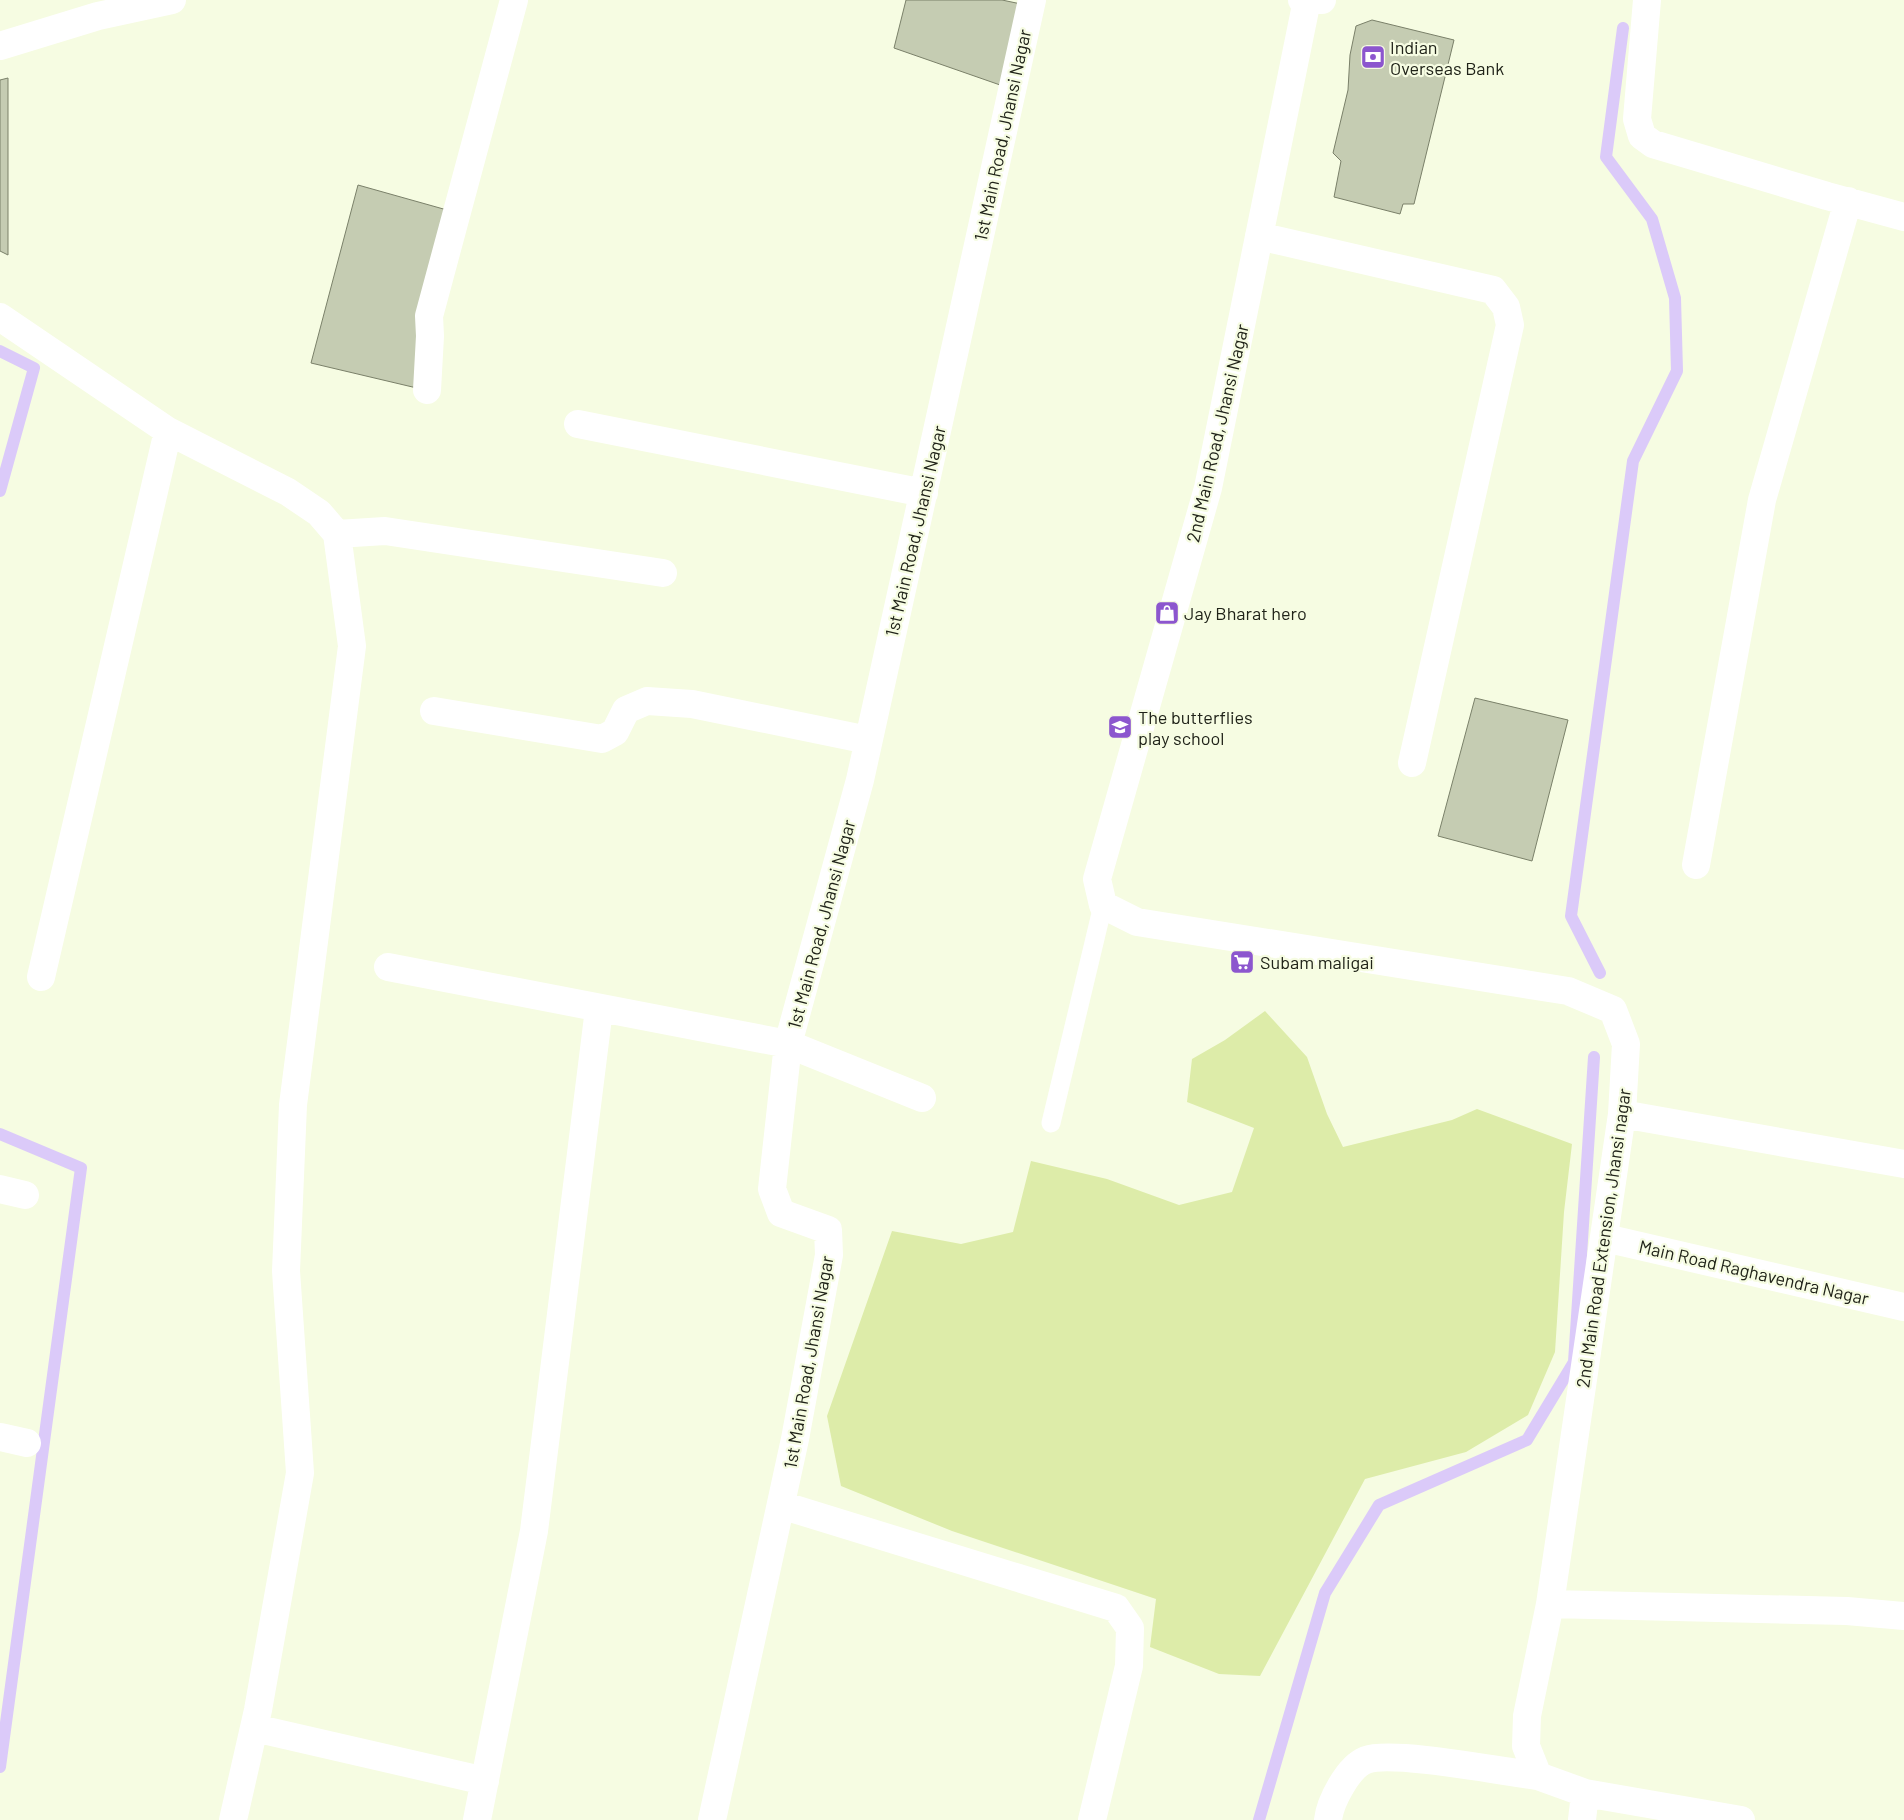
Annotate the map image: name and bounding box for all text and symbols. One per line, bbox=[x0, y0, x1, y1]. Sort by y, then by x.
street label: 1st Main Road, Jhansi Nagar bbox=[969, 27, 1035, 243]
place label: Indian Overseas Bank bbox=[1390, 36, 1504, 79]
bank icon: Indian Overseas Bank bbox=[1360, 44, 1386, 70]
street label: 2nd Main Road, Jhansi Nagar bbox=[1181, 321, 1253, 544]
street label: 1st Main Road, Jhansi Nagar bbox=[880, 423, 950, 639]
shop icon: Jay Bharat hero bbox=[1154, 600, 1180, 626]
place label: Jay Bharat hero bbox=[1184, 602, 1307, 624]
place label: The butterflies play school bbox=[1138, 706, 1253, 749]
school or university icon: The butterflies play school bbox=[1107, 714, 1133, 740]
street label: 1st Main Road, Jhansi Nagar bbox=[782, 817, 860, 1031]
supermarket icon: Subam maligai bbox=[1229, 949, 1255, 975]
place label: Subam maligai bbox=[1260, 951, 1374, 973]
street label: 2nd Main Road Extension, Jhansi nagar bbox=[1571, 1087, 1635, 1389]
street label: Main Road Raghavendra Nagar bbox=[1637, 1235, 1872, 1309]
street label: 1st Main Road, Jhansi Nagar bbox=[778, 1253, 838, 1470]

